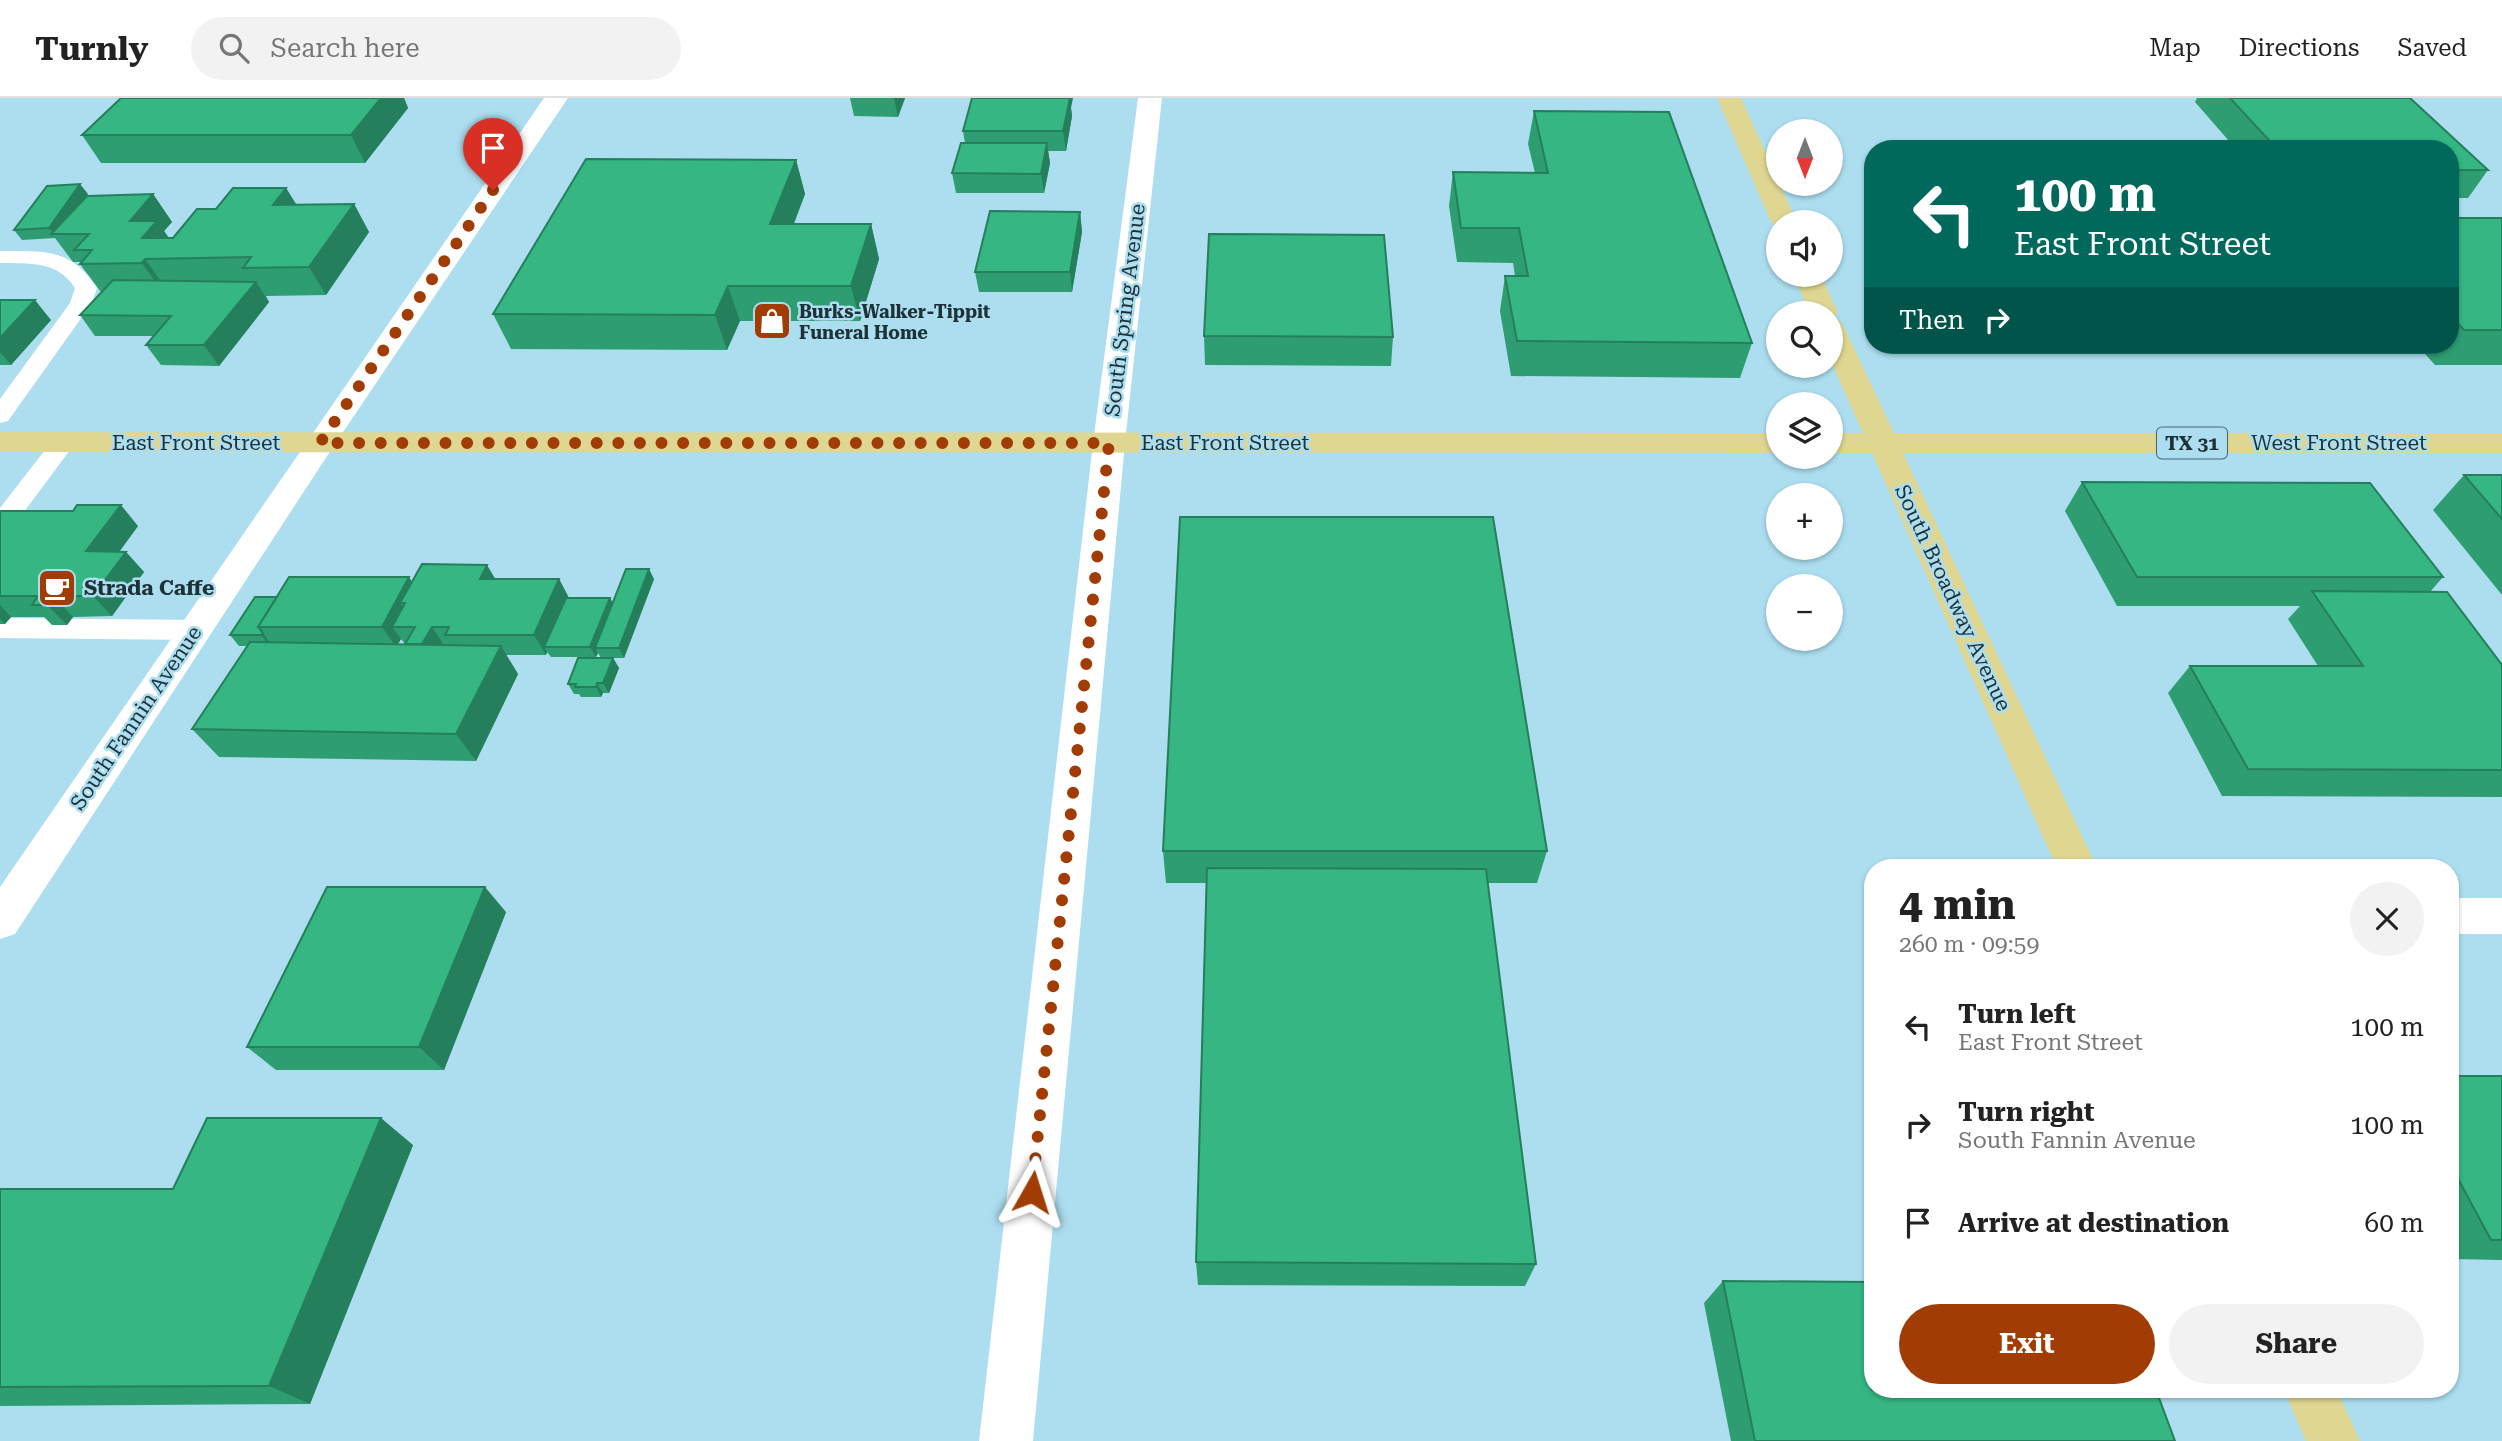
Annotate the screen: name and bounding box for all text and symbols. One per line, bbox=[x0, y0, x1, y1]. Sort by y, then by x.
search box bbox=[191, 17, 681, 80]
text: Turnly bbox=[35, 29, 149, 68]
icon: search bbox=[215, 29, 253, 67]
text: Search here bbox=[271, 33, 419, 63]
text: Map bbox=[2149, 34, 2201, 62]
text: Directions bbox=[2239, 34, 2359, 62]
text: Saved bbox=[2397, 34, 2467, 62]
pin bbox=[463, 118, 523, 190]
north arrow bbox=[1766, 119, 1843, 196]
map controls bbox=[1766, 119, 1843, 651]
icon: arrive bbox=[474, 129, 512, 167]
text: 100 m bbox=[2014, 166, 2156, 223]
icon: left bbox=[1899, 168, 1990, 259]
street label: South Spring Avenue bbox=[1100, 202, 1150, 418]
button: sound bbox=[1766, 210, 1843, 287]
text: East Front Street bbox=[2014, 225, 2271, 263]
shop icon: Burks-Walker-Tippit Funeral Home bbox=[751, 300, 793, 342]
place label: Burks-Walker-Tippit Funeral Home bbox=[799, 301, 990, 343]
button: search bbox=[1766, 301, 1843, 378]
icon: right bbox=[1978, 301, 2016, 339]
text: Then bbox=[1899, 305, 1964, 335]
button: layers bbox=[1766, 392, 1843, 469]
road number: TX 31 bbox=[2157, 428, 2227, 458]
street label: East Front Street bbox=[112, 431, 281, 455]
street label: East Front Street bbox=[1141, 431, 1310, 455]
street label: West Front Street bbox=[2251, 431, 2427, 455]
street label: South Broadway Avenue bbox=[1890, 481, 2016, 715]
button: + bbox=[1766, 483, 1843, 560]
cafe icon: Strada Caffe bbox=[36, 567, 78, 609]
button: − bbox=[1766, 574, 1843, 651]
place label: Strada Caffe bbox=[84, 576, 214, 600]
street label: South Fannin Avenue bbox=[65, 621, 207, 815]
text: 4 min bbox=[1899, 880, 2016, 929]
button: close bbox=[2350, 882, 2424, 956]
text: 260 m · 09:59 bbox=[1899, 931, 2039, 958]
text: Turn left bbox=[1958, 999, 2076, 1029]
icon: left bbox=[1899, 1008, 1937, 1046]
text: 100 m bbox=[2350, 1012, 2424, 1042]
text: East Front Street bbox=[1958, 1029, 2143, 1056]
text: Turn right bbox=[1958, 1097, 2094, 1127]
icon: right bbox=[1899, 1106, 1937, 1144]
text: 100 m bbox=[2350, 1110, 2424, 1140]
text: South Fannin Avenue bbox=[1958, 1127, 2196, 1154]
position arrow bbox=[995, 1155, 1069, 1229]
icon: arrive bbox=[1899, 1204, 1937, 1242]
text: Arrive at destination bbox=[1958, 1208, 2229, 1238]
text: 60 m bbox=[2365, 1208, 2424, 1238]
button: Exit bbox=[1899, 1304, 2155, 1384]
button: Share bbox=[2169, 1304, 2424, 1384]

